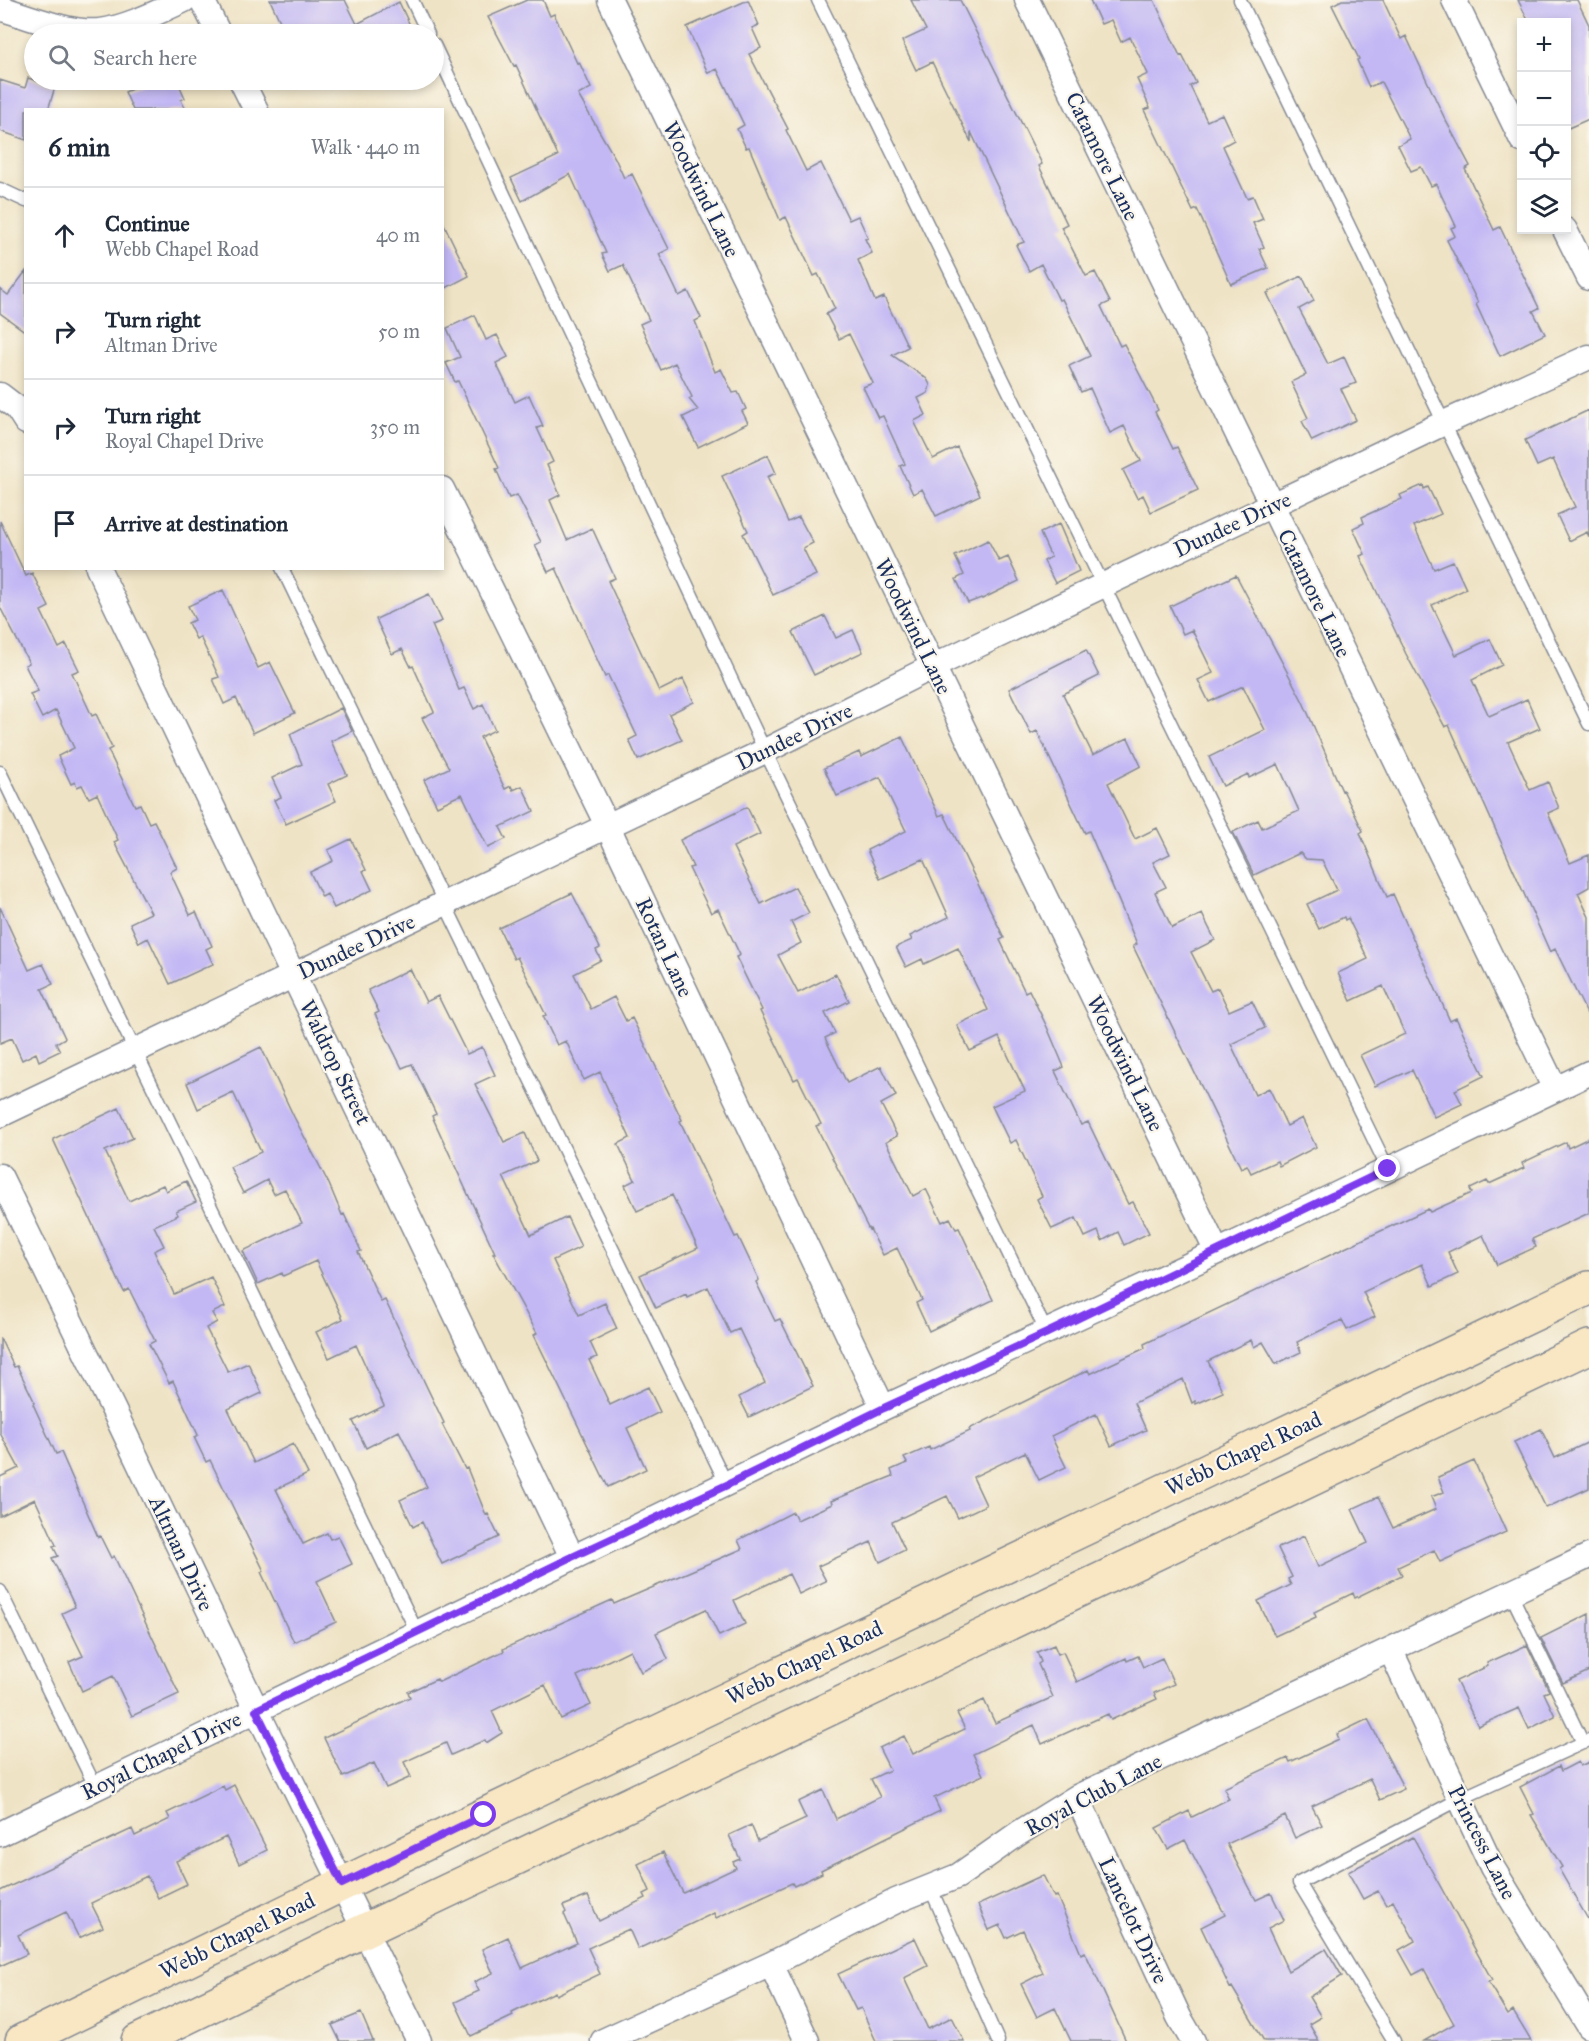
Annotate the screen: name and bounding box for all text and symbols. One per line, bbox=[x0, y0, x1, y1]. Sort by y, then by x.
map controls bbox=[1517, 18, 1571, 234]
button: + bbox=[1517, 18, 1571, 72]
search box bbox=[24, 24, 444, 90]
icon: search bbox=[45, 41, 78, 74]
text: Search here bbox=[93, 44, 197, 71]
button: − bbox=[1517, 72, 1571, 126]
street label: Catamore Lane bbox=[1060, 88, 1145, 225]
street label: Woodwind Lane bbox=[657, 117, 746, 262]
button: locate bbox=[1517, 126, 1571, 180]
text: 6 min bbox=[48, 131, 110, 163]
text: Walk · 440 m bbox=[311, 135, 420, 159]
button: layers bbox=[1517, 180, 1571, 234]
text: Continue bbox=[105, 210, 190, 237]
icon: ahead bbox=[48, 219, 81, 252]
text: 40 m bbox=[376, 223, 420, 247]
text: Webb Chapel Road bbox=[105, 237, 259, 261]
text: Turn right bbox=[105, 306, 201, 333]
icon: right bbox=[48, 315, 81, 348]
text: 50 m bbox=[378, 319, 420, 343]
text: Altman Drive bbox=[105, 333, 218, 357]
text: Turn right bbox=[105, 402, 201, 429]
icon: right bbox=[48, 411, 81, 444]
text: 350 m bbox=[370, 415, 420, 439]
text: Royal Chapel Drive bbox=[105, 429, 264, 453]
street label: Dundee Drive bbox=[1169, 486, 1295, 563]
icon: arrive bbox=[48, 507, 81, 540]
text: Arrive at destination bbox=[105, 510, 288, 537]
street label: Catamore Lane bbox=[1272, 525, 1357, 662]
street label: Woodwind Lane bbox=[869, 554, 958, 699]
street label: Dundee Drive bbox=[732, 697, 857, 776]
street label: Rotan Lane bbox=[630, 893, 699, 1001]
street label: Dundee Drive bbox=[293, 908, 419, 985]
street label: Woodwind Lane bbox=[1081, 991, 1170, 1136]
street label: Waldrop Street bbox=[294, 995, 378, 1129]
route end bbox=[1374, 1155, 1400, 1181]
street label: Webb Chapel Road bbox=[1161, 1405, 1326, 1502]
street label: Altman Drive bbox=[143, 1491, 220, 1615]
street label: Webb Chapel Road bbox=[722, 1614, 887, 1711]
street label: Royal Chapel Drive bbox=[77, 1705, 246, 1806]
street label: Royal Club Lane bbox=[1020, 1747, 1166, 1842]
street label: Princess Lane bbox=[1442, 1781, 1523, 1904]
route start bbox=[470, 1801, 496, 1827]
street label: Lancelot Drive bbox=[1092, 1853, 1175, 1988]
street label: Webb Chapel Road bbox=[155, 1886, 319, 1985]

